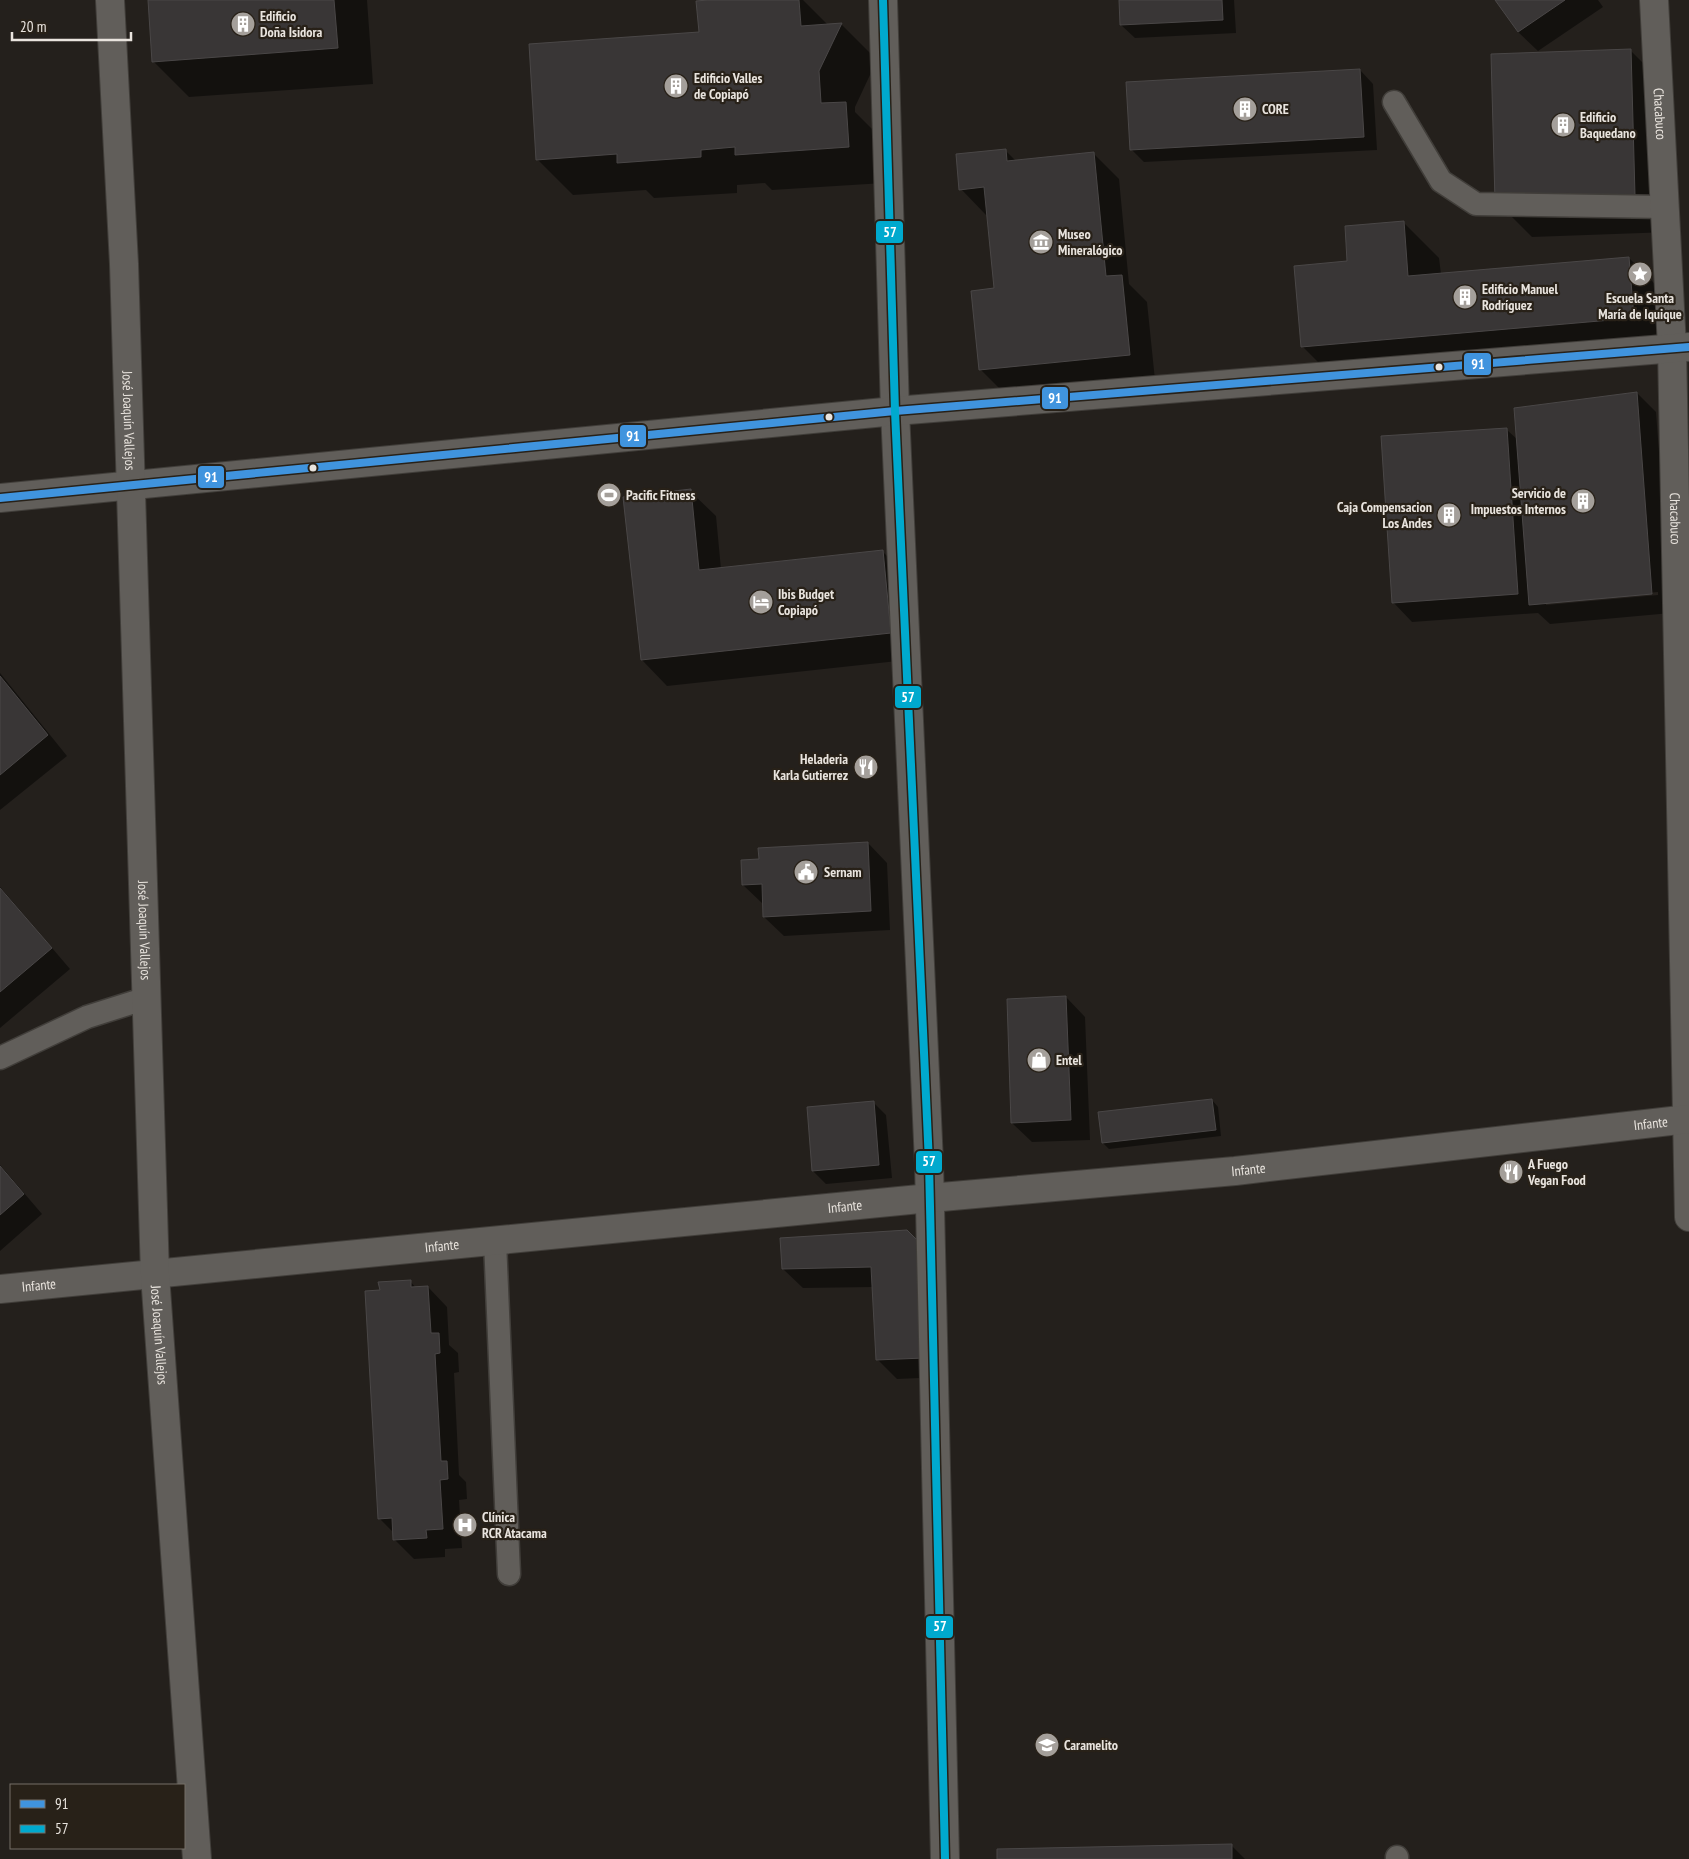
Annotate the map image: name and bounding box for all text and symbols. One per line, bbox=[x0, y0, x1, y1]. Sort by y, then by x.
place label: Edificio Doña Isidora bbox=[260, 7, 323, 41]
scale bar bbox=[12, 10, 131, 42]
building icon: Edificio Doña Isidora bbox=[230, 11, 256, 37]
text: 20 m bbox=[20, 17, 46, 36]
place label: Edificio Valles de Copiapó bbox=[694, 69, 763, 103]
building icon: Edificio Valles de Copiapó bbox=[663, 73, 689, 99]
street label: Chacabuco bbox=[1650, 88, 1670, 140]
building icon: CORE bbox=[1232, 96, 1258, 122]
place label: CORE bbox=[1262, 100, 1289, 118]
place label: Edificio Baquedano bbox=[1580, 108, 1636, 142]
building icon: Edificio Baquedano bbox=[1550, 112, 1576, 138]
line badge: 57 bbox=[875, 220, 904, 244]
text: 57 bbox=[883, 223, 897, 241]
place label: Museo Mineralógico bbox=[1058, 225, 1123, 259]
museum icon: Museo Mineralógico bbox=[1028, 229, 1054, 255]
place icon: Escuela Santa María de Iquique bbox=[1627, 261, 1653, 287]
place label: Edificio Manuel Rodríguez bbox=[1482, 280, 1559, 314]
building icon: Edificio Manuel Rodríguez bbox=[1452, 284, 1478, 310]
place label: Escuela Santa María de Iquique bbox=[1598, 289, 1682, 323]
line badge: 91 bbox=[1463, 352, 1492, 376]
text: 91 bbox=[1471, 355, 1485, 373]
unlabelled marker bbox=[1434, 362, 1444, 372]
street label: José Joaquín Vallejos bbox=[118, 369, 139, 471]
line badge: 91 bbox=[1041, 386, 1069, 410]
text: 91 bbox=[1048, 389, 1062, 407]
unlabelled marker bbox=[824, 412, 834, 422]
line badge: 91 bbox=[619, 424, 647, 448]
text: 91 bbox=[626, 427, 640, 445]
unlabelled marker bbox=[308, 463, 318, 473]
line badge: 91 bbox=[197, 465, 225, 489]
text: 91 bbox=[204, 468, 218, 486]
sports icon: Pacific Fitness bbox=[596, 482, 622, 508]
place label: Servicio de Impuestos Internos bbox=[1471, 484, 1566, 518]
place label: Pacific Fitness bbox=[626, 486, 695, 504]
building icon: Servicio de Impuestos Internos bbox=[1570, 488, 1596, 514]
street label: Chacabuco bbox=[1666, 492, 1685, 545]
place label: Caja Compensacion Los Andes bbox=[1337, 498, 1432, 532]
building icon: Caja Compensacion Los Andes bbox=[1436, 502, 1462, 528]
place label: Ibis Budget Copiapó bbox=[778, 585, 834, 619]
hotel icon: Ibis Budget Copiapó bbox=[748, 589, 774, 615]
line badge: 57 bbox=[894, 685, 922, 709]
text: 57 bbox=[901, 688, 915, 706]
place label: Heladeria Karla Gutierrez bbox=[773, 750, 848, 784]
restaurant icon: Heladeria Karla Gutierrez bbox=[853, 754, 879, 780]
public building icon: Sernam bbox=[793, 859, 819, 885]
place label: Sernam bbox=[824, 863, 862, 881]
street label: José Joaquín Vallejos bbox=[134, 879, 155, 981]
shop icon: Entel bbox=[1026, 1047, 1052, 1073]
place label: Entel bbox=[1056, 1051, 1082, 1069]
street label: Infante bbox=[1633, 1112, 1669, 1134]
line badge: 57 bbox=[915, 1150, 943, 1174]
text: 57 bbox=[922, 1152, 936, 1170]
place label: A Fuego Vegan Food bbox=[1527, 1155, 1586, 1189]
street label: Infante bbox=[1230, 1159, 1267, 1180]
restaurant icon: A Fuego Vegan Food bbox=[1498, 1159, 1524, 1185]
street label: Infante bbox=[827, 1196, 863, 1217]
street label: Infante bbox=[424, 1235, 460, 1256]
street label: Infante bbox=[21, 1275, 57, 1296]
street label: José Joaquín Vallejos bbox=[147, 1284, 172, 1386]
place label: Clínica RCR Atacama bbox=[482, 1508, 547, 1542]
hospital icon: Clínica RCR Atacama bbox=[452, 1512, 478, 1538]
line badge: 57 bbox=[925, 1615, 954, 1639]
text: 57 bbox=[933, 1617, 947, 1635]
school or university icon: Caramelito bbox=[1034, 1732, 1060, 1758]
place label: Caramelito bbox=[1064, 1736, 1118, 1754]
legend bbox=[10, 1784, 185, 1849]
text: 91 bbox=[55, 1794, 69, 1813]
text: 57 bbox=[55, 1819, 69, 1838]

